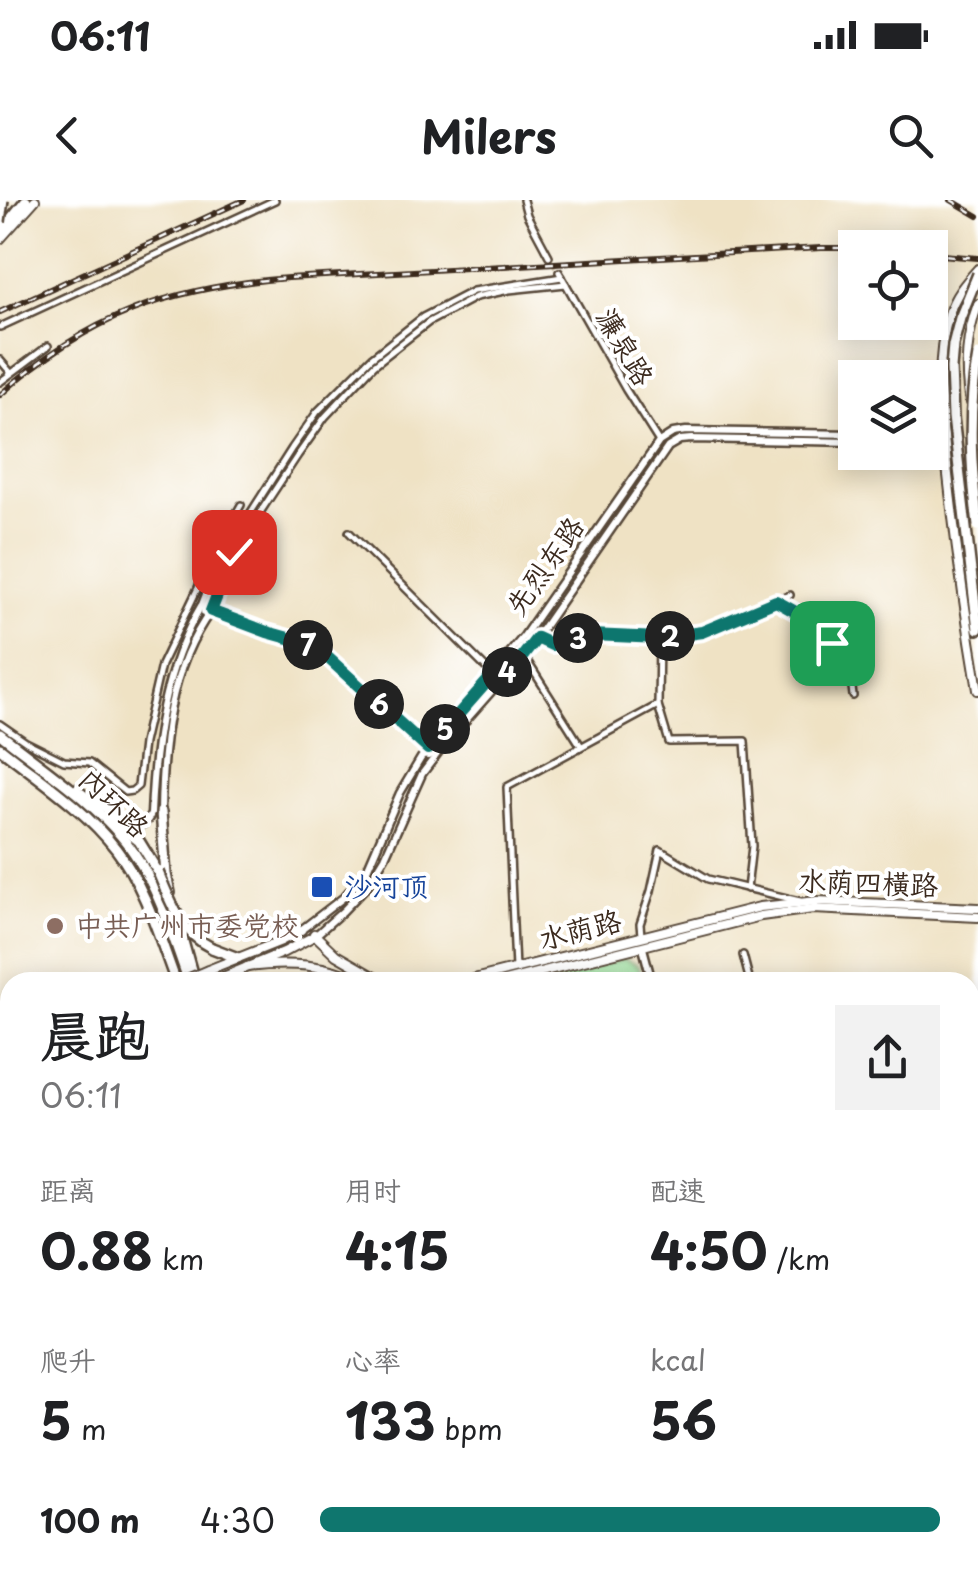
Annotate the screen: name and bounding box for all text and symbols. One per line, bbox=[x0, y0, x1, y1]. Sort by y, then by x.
text: 06:11 bbox=[50, 7, 151, 64]
text: Milers bbox=[421, 101, 557, 169]
icon: back bbox=[40, 108, 95, 163]
icon: search bbox=[883, 108, 938, 163]
map controls bbox=[838, 230, 948, 470]
button: locate bbox=[838, 230, 948, 340]
street label: 濂泉路 bbox=[587, 299, 666, 393]
button: layers bbox=[838, 360, 948, 470]
street label: 先烈东路 bbox=[494, 507, 594, 623]
pin bbox=[192, 510, 277, 595]
icon: check bbox=[207, 525, 262, 580]
pin bbox=[790, 601, 875, 686]
pin: 2 bbox=[645, 611, 695, 661]
pin: 3 bbox=[553, 613, 603, 663]
text: 2 bbox=[660, 614, 680, 657]
text: 3 bbox=[569, 616, 587, 659]
icon: arrive bbox=[805, 616, 860, 671]
pin: 7 bbox=[283, 620, 333, 670]
text: 7 bbox=[300, 623, 316, 666]
pin: 4 bbox=[482, 647, 532, 697]
text: 4 bbox=[497, 650, 517, 693]
pin: 6 bbox=[354, 679, 404, 729]
text: 6 bbox=[369, 682, 389, 725]
pin: 5 bbox=[420, 704, 470, 754]
text: 5 bbox=[436, 707, 454, 750]
street label: 内环路 bbox=[70, 757, 160, 847]
street label: 水荫四横路 bbox=[797, 858, 939, 905]
place label: 沙河顶 bbox=[344, 864, 428, 907]
marker: 沙河顶 bbox=[309, 874, 335, 900]
street label: 水荫路 bbox=[534, 898, 626, 960]
place label: 中共广州市委党校 bbox=[75, 903, 299, 946]
marker: 中共广州市委党校 bbox=[44, 915, 66, 937]
text: 晨跑 bbox=[40, 992, 150, 1075]
button: share bbox=[835, 1005, 940, 1110]
text: 06:11 bbox=[40, 1071, 122, 1119]
text: 距离 bbox=[40, 1168, 96, 1211]
text: 用时 bbox=[345, 1168, 401, 1211]
text: 配速 bbox=[650, 1168, 706, 1211]
text: 0.88 bbox=[40, 1211, 153, 1287]
text: 4:15 bbox=[345, 1211, 450, 1287]
text: 4:50 bbox=[650, 1211, 767, 1287]
text: km bbox=[153, 1237, 204, 1280]
text: /km bbox=[767, 1237, 830, 1280]
text: 爬升 bbox=[40, 1338, 96, 1381]
text: 心率 bbox=[345, 1338, 401, 1381]
text: kcal bbox=[650, 1338, 706, 1381]
text: 5 bbox=[40, 1381, 72, 1457]
text: 133 bbox=[345, 1381, 436, 1457]
text: 56 bbox=[650, 1381, 717, 1457]
text: m bbox=[72, 1407, 107, 1450]
text: bpm bbox=[436, 1407, 503, 1450]
text: 100 m bbox=[40, 1496, 140, 1544]
text: 4:30 bbox=[200, 1496, 275, 1544]

